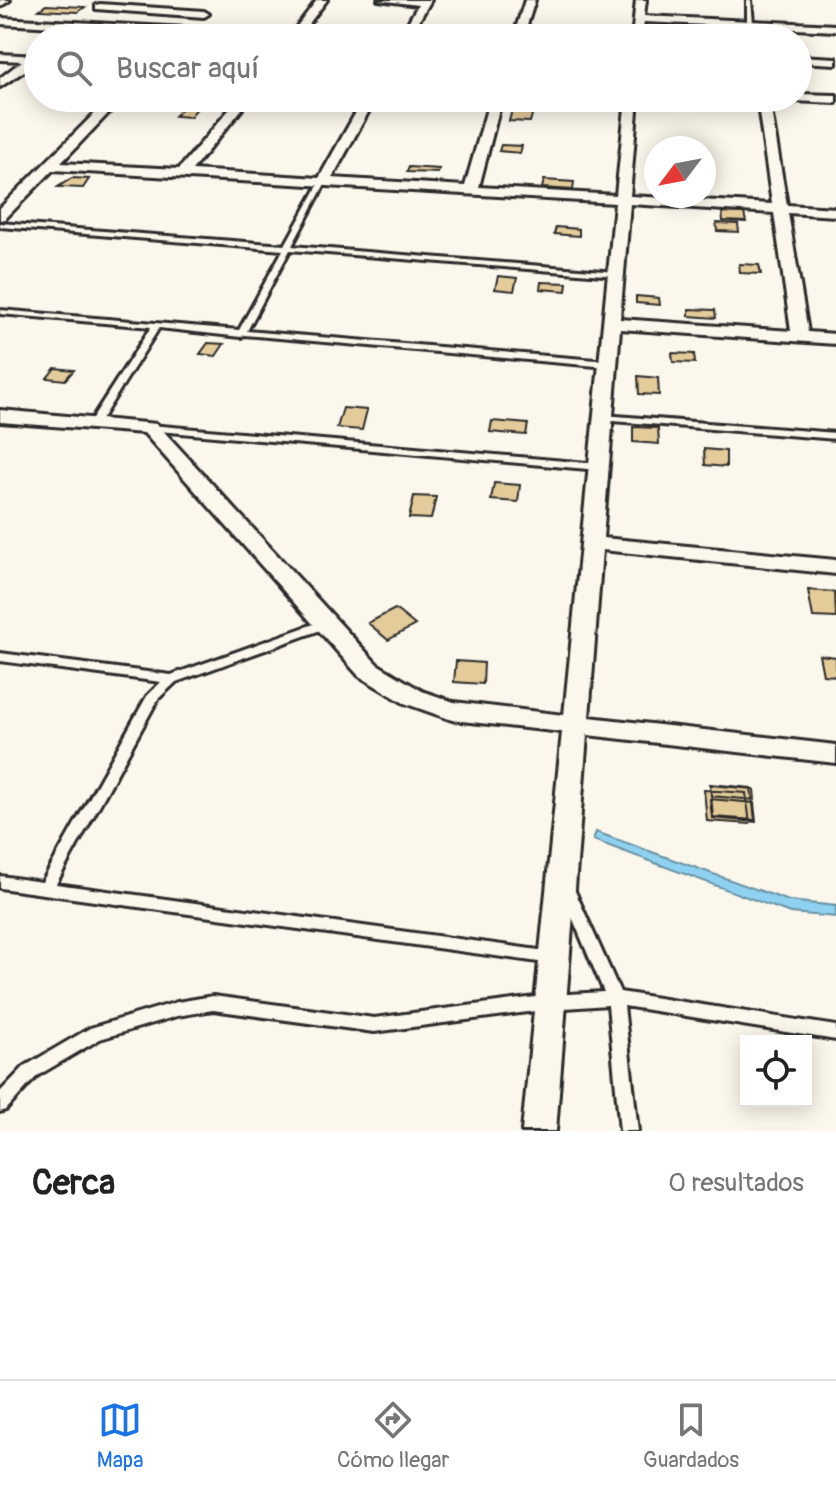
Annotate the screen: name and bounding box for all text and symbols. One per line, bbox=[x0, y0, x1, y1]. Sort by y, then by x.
search box bbox=[24, 24, 812, 112]
icon: search bbox=[52, 46, 96, 90]
text: Buscar aquí bbox=[116, 50, 259, 87]
north arrow bbox=[644, 136, 716, 208]
map controls bbox=[740, 1035, 812, 1107]
button: locate bbox=[740, 1035, 812, 1107]
text: Cerca bbox=[32, 1162, 115, 1205]
text: 0 resultados bbox=[668, 1167, 804, 1199]
tab: Mapa bbox=[97, 1398, 143, 1474]
tab: Cómo llegar bbox=[337, 1398, 449, 1474]
tab: Guardados bbox=[643, 1398, 739, 1474]

